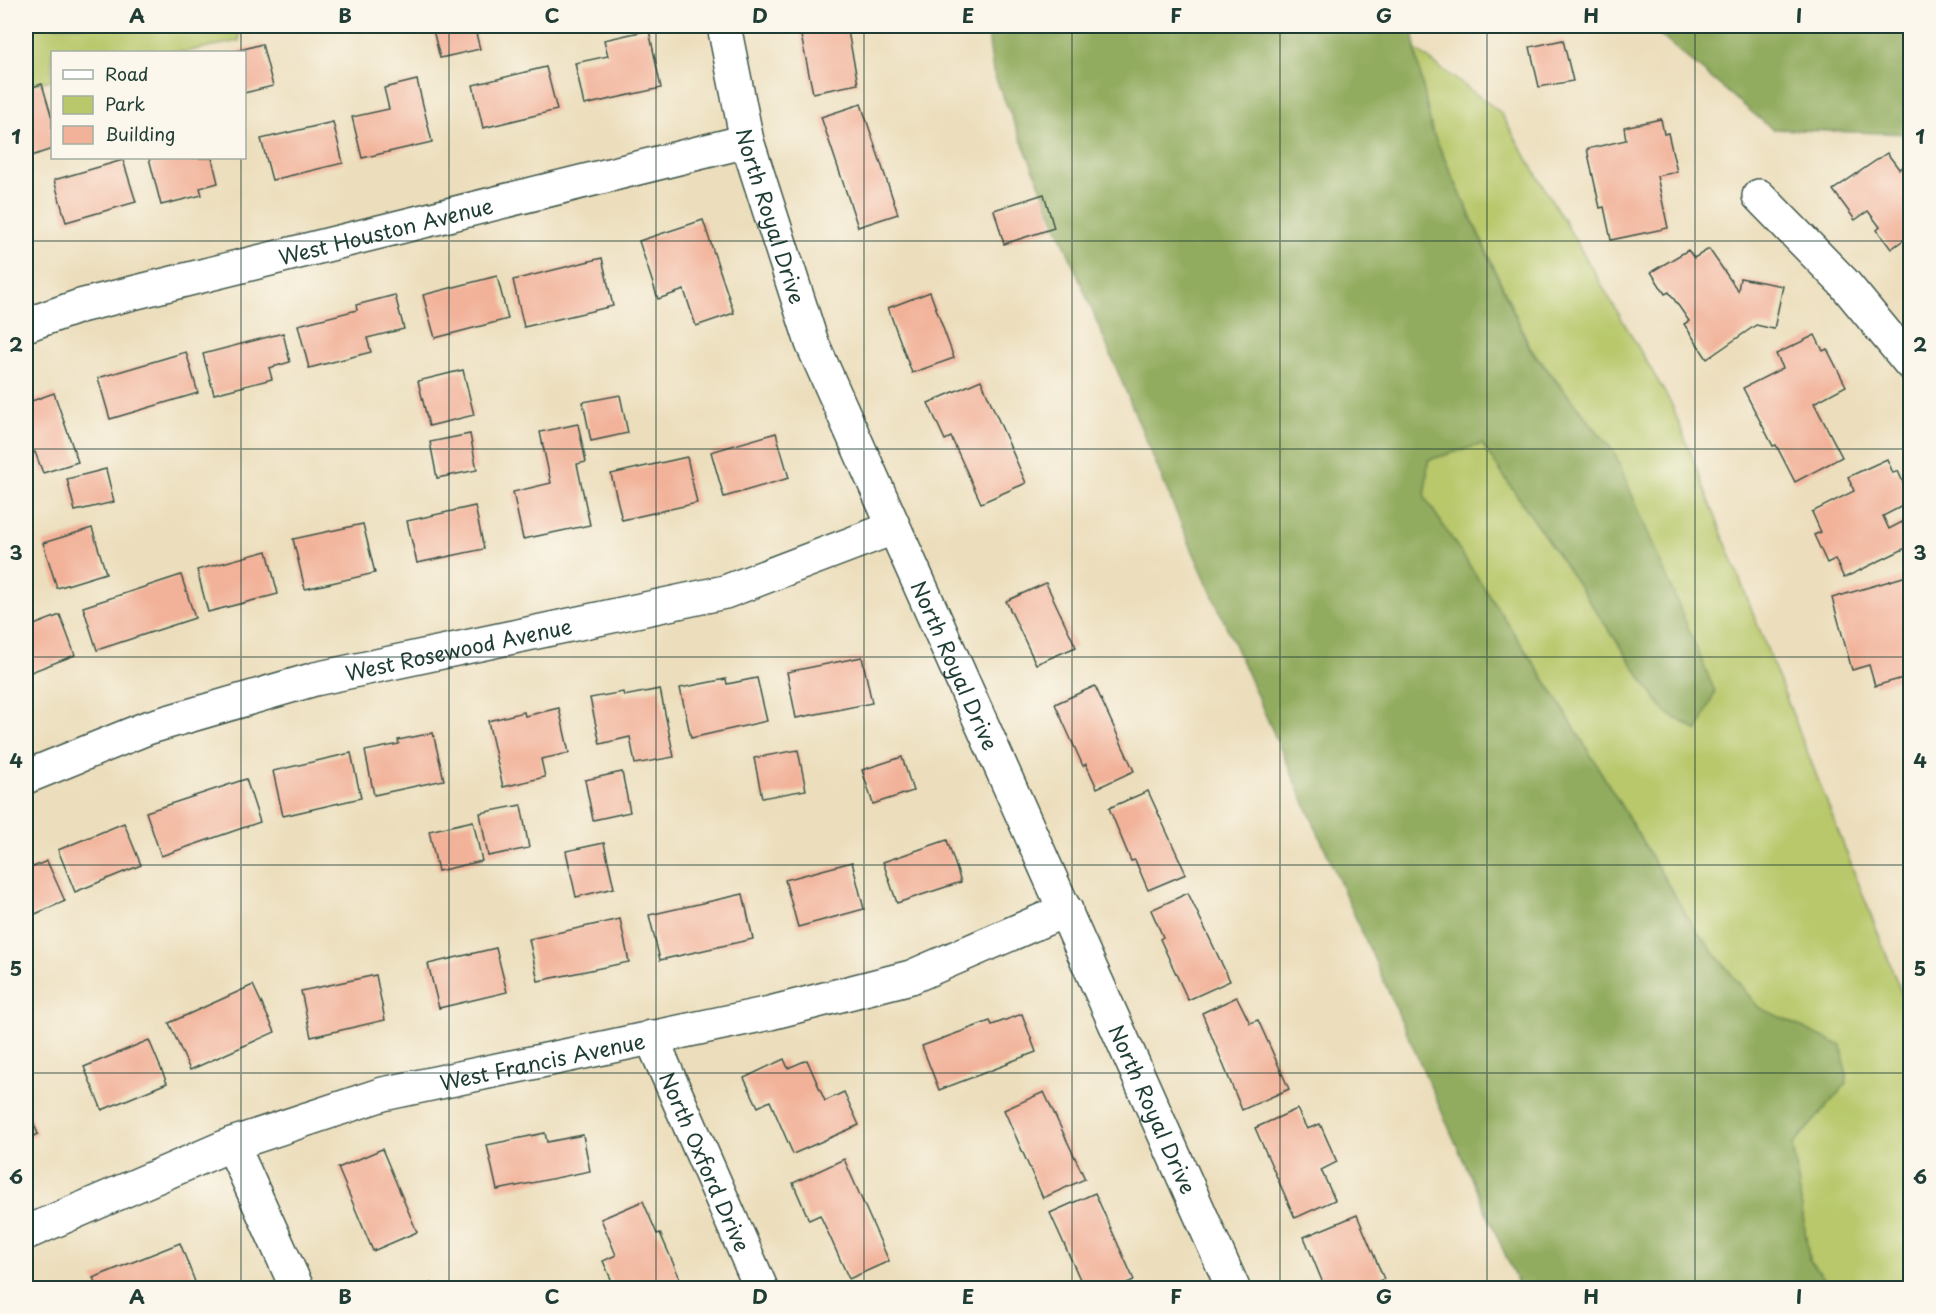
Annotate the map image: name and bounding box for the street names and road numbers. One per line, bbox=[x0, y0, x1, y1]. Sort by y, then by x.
street label: North Royal Drive bbox=[729, 126, 814, 308]
street label: West Houston Avenue bbox=[275, 188, 496, 272]
street label: North Royal Drive bbox=[904, 575, 1007, 755]
street label: West Rosewood Avenue bbox=[342, 609, 575, 688]
street label: North Royal Drive bbox=[1101, 1019, 1205, 1199]
street label: West Francis Avenue bbox=[437, 1024, 648, 1098]
street label: North Oxford Drive bbox=[652, 1066, 759, 1257]

